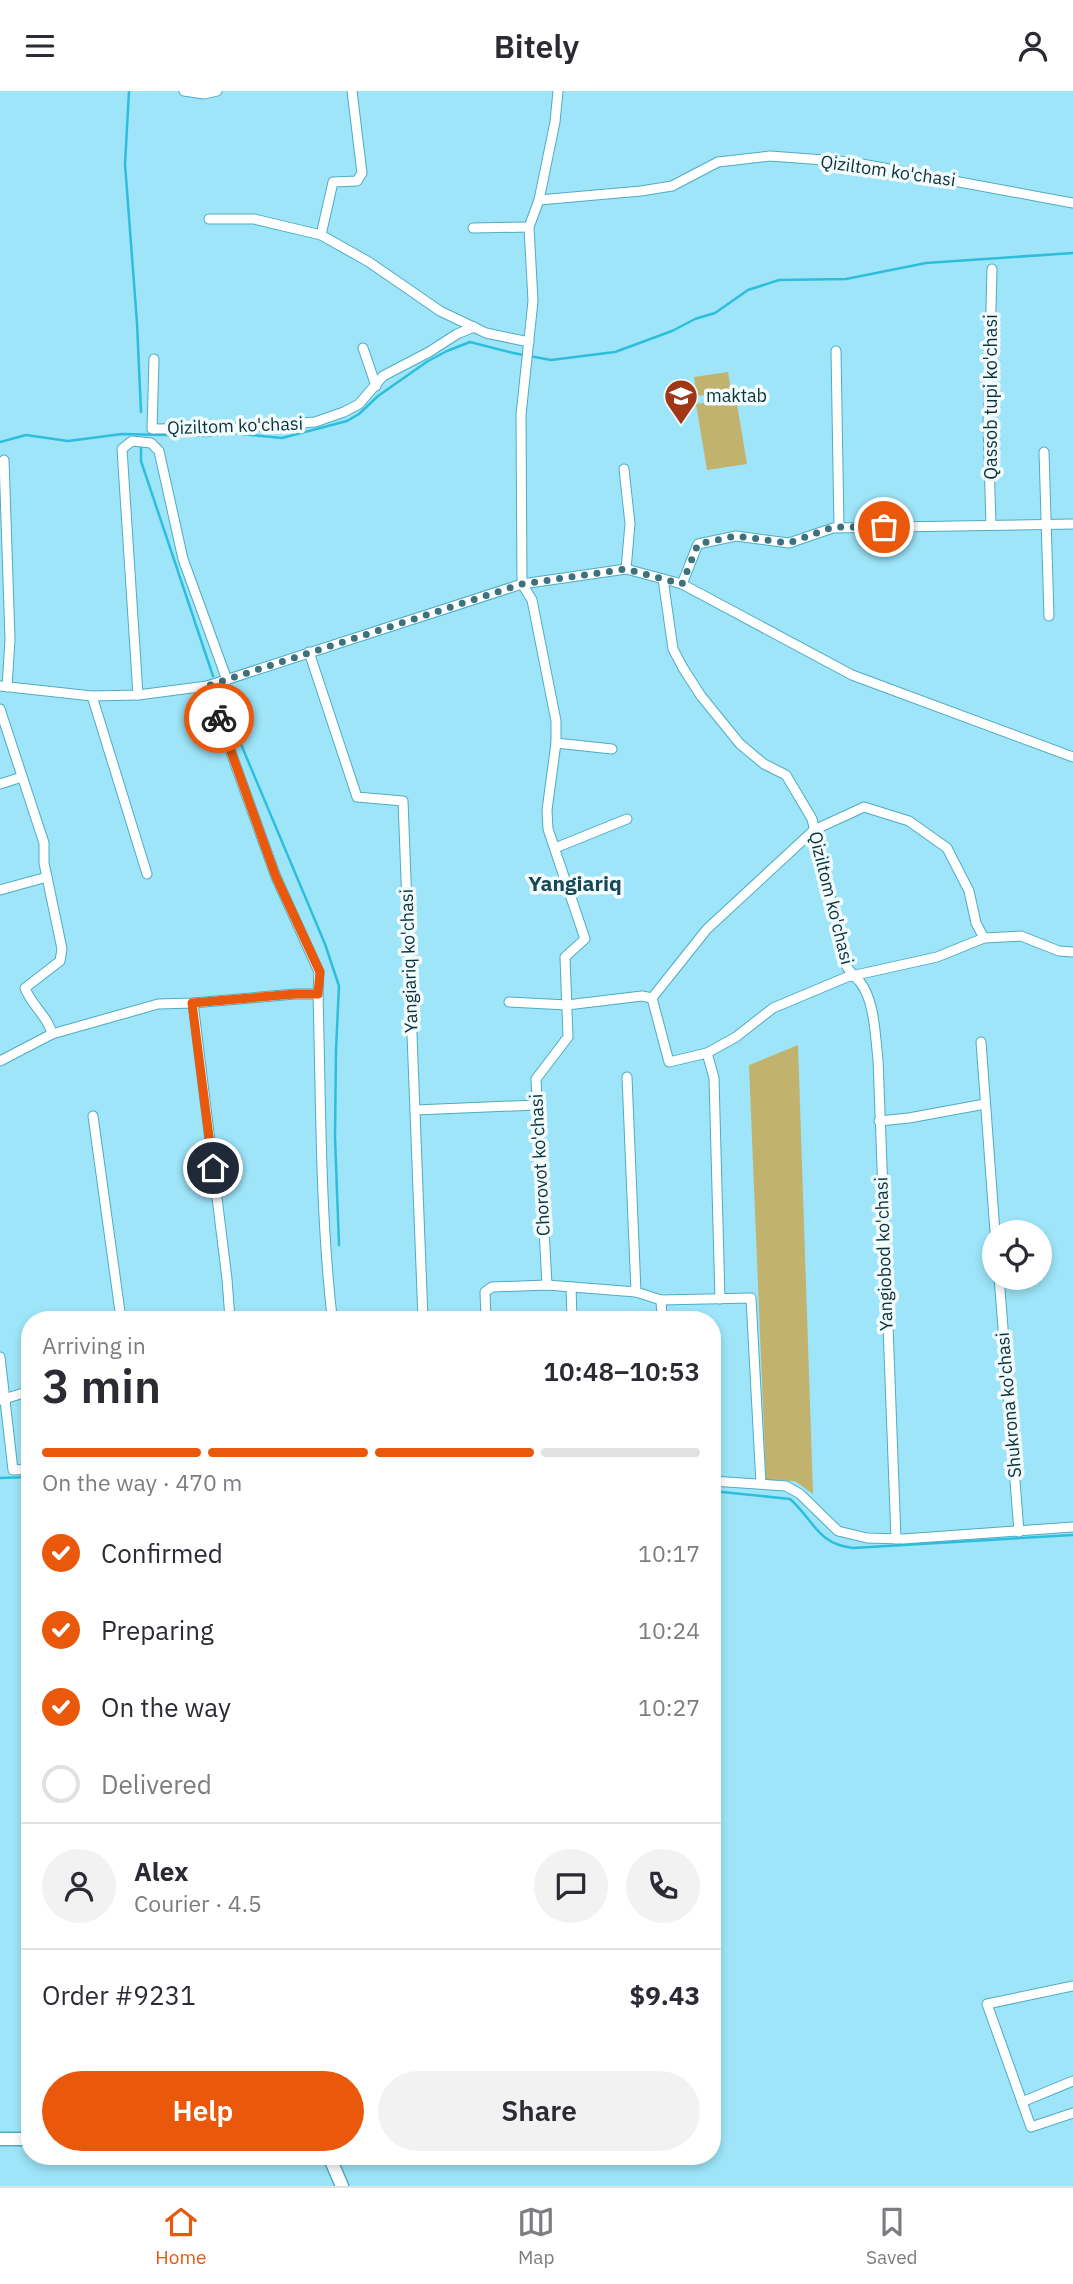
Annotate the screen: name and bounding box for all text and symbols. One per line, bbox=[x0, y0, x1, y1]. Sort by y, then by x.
text: Bitely bbox=[494, 25, 579, 67]
icon: menu bbox=[21, 27, 59, 65]
icon: person bbox=[1014, 27, 1052, 65]
street label: Qiziltom ko'chasi bbox=[819, 150, 957, 191]
street label: Qassob tupi ko'chasi bbox=[979, 314, 1002, 480]
school or university icon: maktab bbox=[662, 377, 700, 426]
place label: maktab bbox=[706, 384, 767, 407]
street label: Qiziltom ko'chasi bbox=[166, 412, 303, 439]
pin bbox=[854, 497, 914, 557]
icon: bag bbox=[865, 508, 903, 546]
courier bbox=[184, 683, 254, 753]
icon: bike bbox=[200, 699, 238, 737]
street label: Qiziltom ko'chasi bbox=[804, 829, 859, 967]
district label: Yangiariq bbox=[528, 869, 622, 897]
street label: Yangiariq ko'chasi bbox=[394, 889, 423, 1033]
street label: Chorovot ko'chasi bbox=[524, 1093, 555, 1237]
pin bbox=[183, 1138, 243, 1198]
icon: home bbox=[194, 1149, 232, 1187]
street label: Yangiobod ko'chasi bbox=[869, 1177, 898, 1331]
map controls bbox=[982, 1220, 1052, 1290]
button: locate bbox=[982, 1220, 1052, 1290]
text: Arriving in bbox=[42, 1330, 146, 1360]
street label: Shukrona ko'chasi bbox=[991, 1331, 1026, 1479]
text: 10:48–10:53 bbox=[543, 1354, 700, 1388]
text: 3 min bbox=[42, 1356, 161, 1416]
text: On the way · 470 m bbox=[42, 1467, 242, 1497]
icon: check bbox=[42, 1534, 80, 1572]
text: Confirmed bbox=[101, 1536, 223, 1570]
text: 10:17 bbox=[638, 1538, 700, 1568]
icon: check bbox=[42, 1611, 80, 1649]
text: Preparing bbox=[101, 1613, 214, 1647]
text: 10:24 bbox=[638, 1615, 700, 1645]
icon: check bbox=[42, 1688, 80, 1726]
text: On the way bbox=[101, 1690, 231, 1724]
text: 10:27 bbox=[638, 1692, 700, 1722]
text: Delivered bbox=[101, 1767, 212, 1801]
button: person bbox=[42, 1849, 116, 1923]
button: chat bbox=[534, 1849, 608, 1923]
button: phone bbox=[626, 1849, 700, 1923]
text: Alex bbox=[134, 1854, 188, 1888]
text: Courier · 4.5 bbox=[134, 1888, 262, 1918]
text: Order #9231 bbox=[42, 1978, 196, 2012]
text: $9.43 bbox=[630, 1978, 700, 2012]
button: Help bbox=[42, 2071, 364, 2151]
button: Share bbox=[378, 2071, 700, 2151]
tab: Home bbox=[155, 2203, 206, 2269]
tab: Map bbox=[517, 2203, 555, 2269]
tab: Saved bbox=[866, 2203, 918, 2269]

